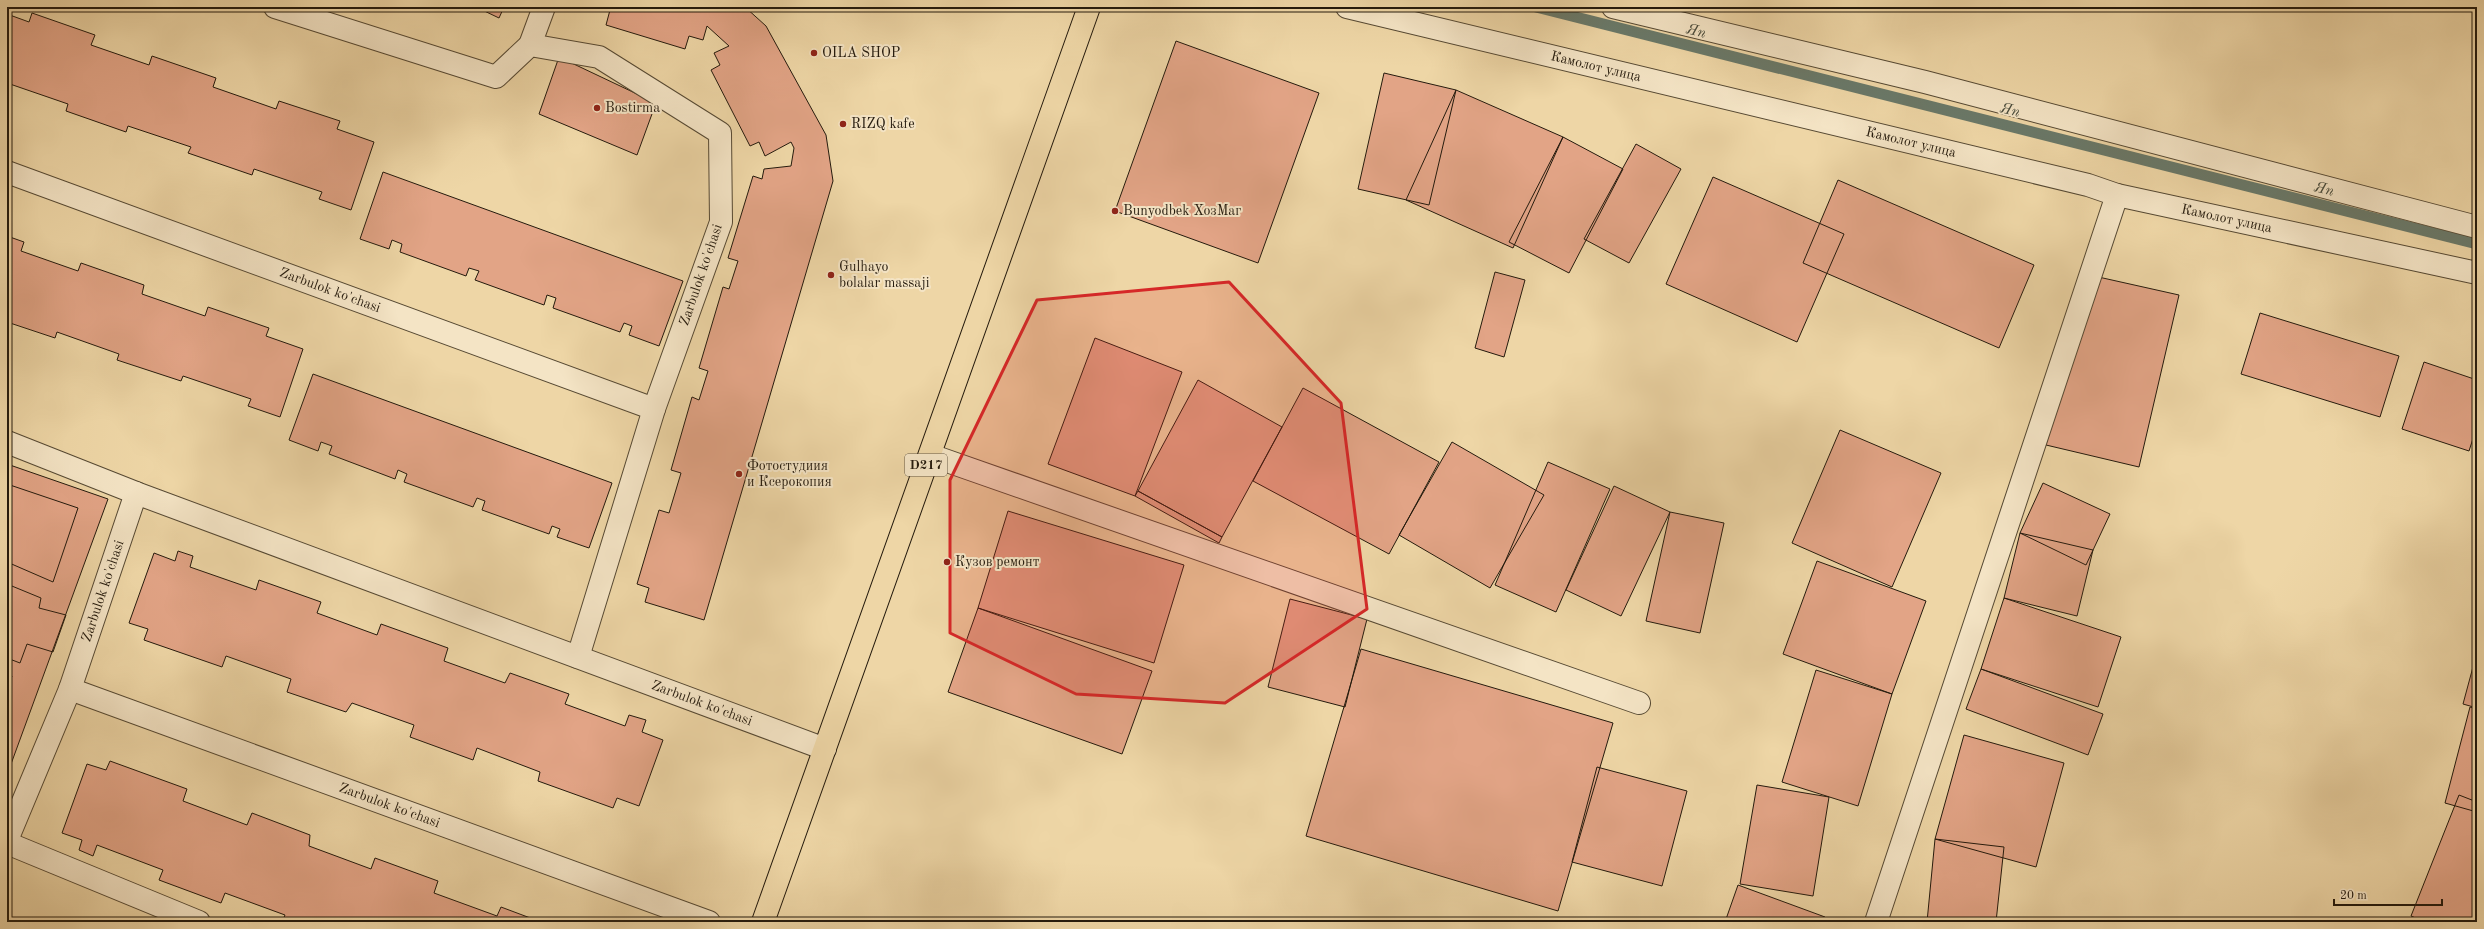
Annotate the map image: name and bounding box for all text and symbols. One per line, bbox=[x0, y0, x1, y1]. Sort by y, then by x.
water label: Яп bbox=[1685, 22, 1708, 42]
place label: OILA SHOP bbox=[822, 46, 900, 60]
marker: OILA SHOP bbox=[809, 48, 819, 58]
street label: Камолот улица bbox=[1549, 49, 1643, 84]
place label: Bostirma bbox=[605, 101, 660, 115]
water label: Яп bbox=[1999, 101, 2022, 121]
marker: Bostirma bbox=[592, 103, 602, 113]
place label: RIZQ kafe bbox=[851, 117, 915, 131]
marker: RIZQ kafe bbox=[838, 119, 848, 129]
street label: Камолот улица bbox=[1864, 125, 1958, 160]
water label: Яп bbox=[2313, 180, 2336, 200]
street label: Камолот улица bbox=[2180, 202, 2273, 235]
place label: Bunyodbek ХозМаг bbox=[1123, 204, 1241, 218]
marker: Bunyodbek ХозМаг bbox=[1110, 206, 1120, 216]
street label: Zarbulok ko'chasi bbox=[677, 222, 725, 328]
place label: Gulhayo bolalar massaji bbox=[839, 260, 930, 290]
street label: Zarbulok ko'chasi bbox=[278, 265, 383, 315]
marker: Gulhayo bolalar massaji bbox=[826, 270, 836, 280]
road number: D217 bbox=[905, 454, 947, 476]
place label: Фотостудиия и Ксерокопия bbox=[747, 459, 832, 489]
marker: Фотостудиия и Ксерокопия bbox=[734, 469, 744, 479]
street label: Zarbulok ko'chasi bbox=[79, 538, 127, 644]
place label: Кузов ремонт bbox=[955, 555, 1040, 569]
marker: Кузов ремонт bbox=[942, 557, 952, 567]
street label: Zarbulok ko'chasi bbox=[649, 678, 754, 728]
street label: Zarbulok ko'chasi bbox=[337, 781, 442, 830]
scale bar bbox=[2334, 881, 2442, 907]
text: 20 m bbox=[2340, 890, 2367, 902]

